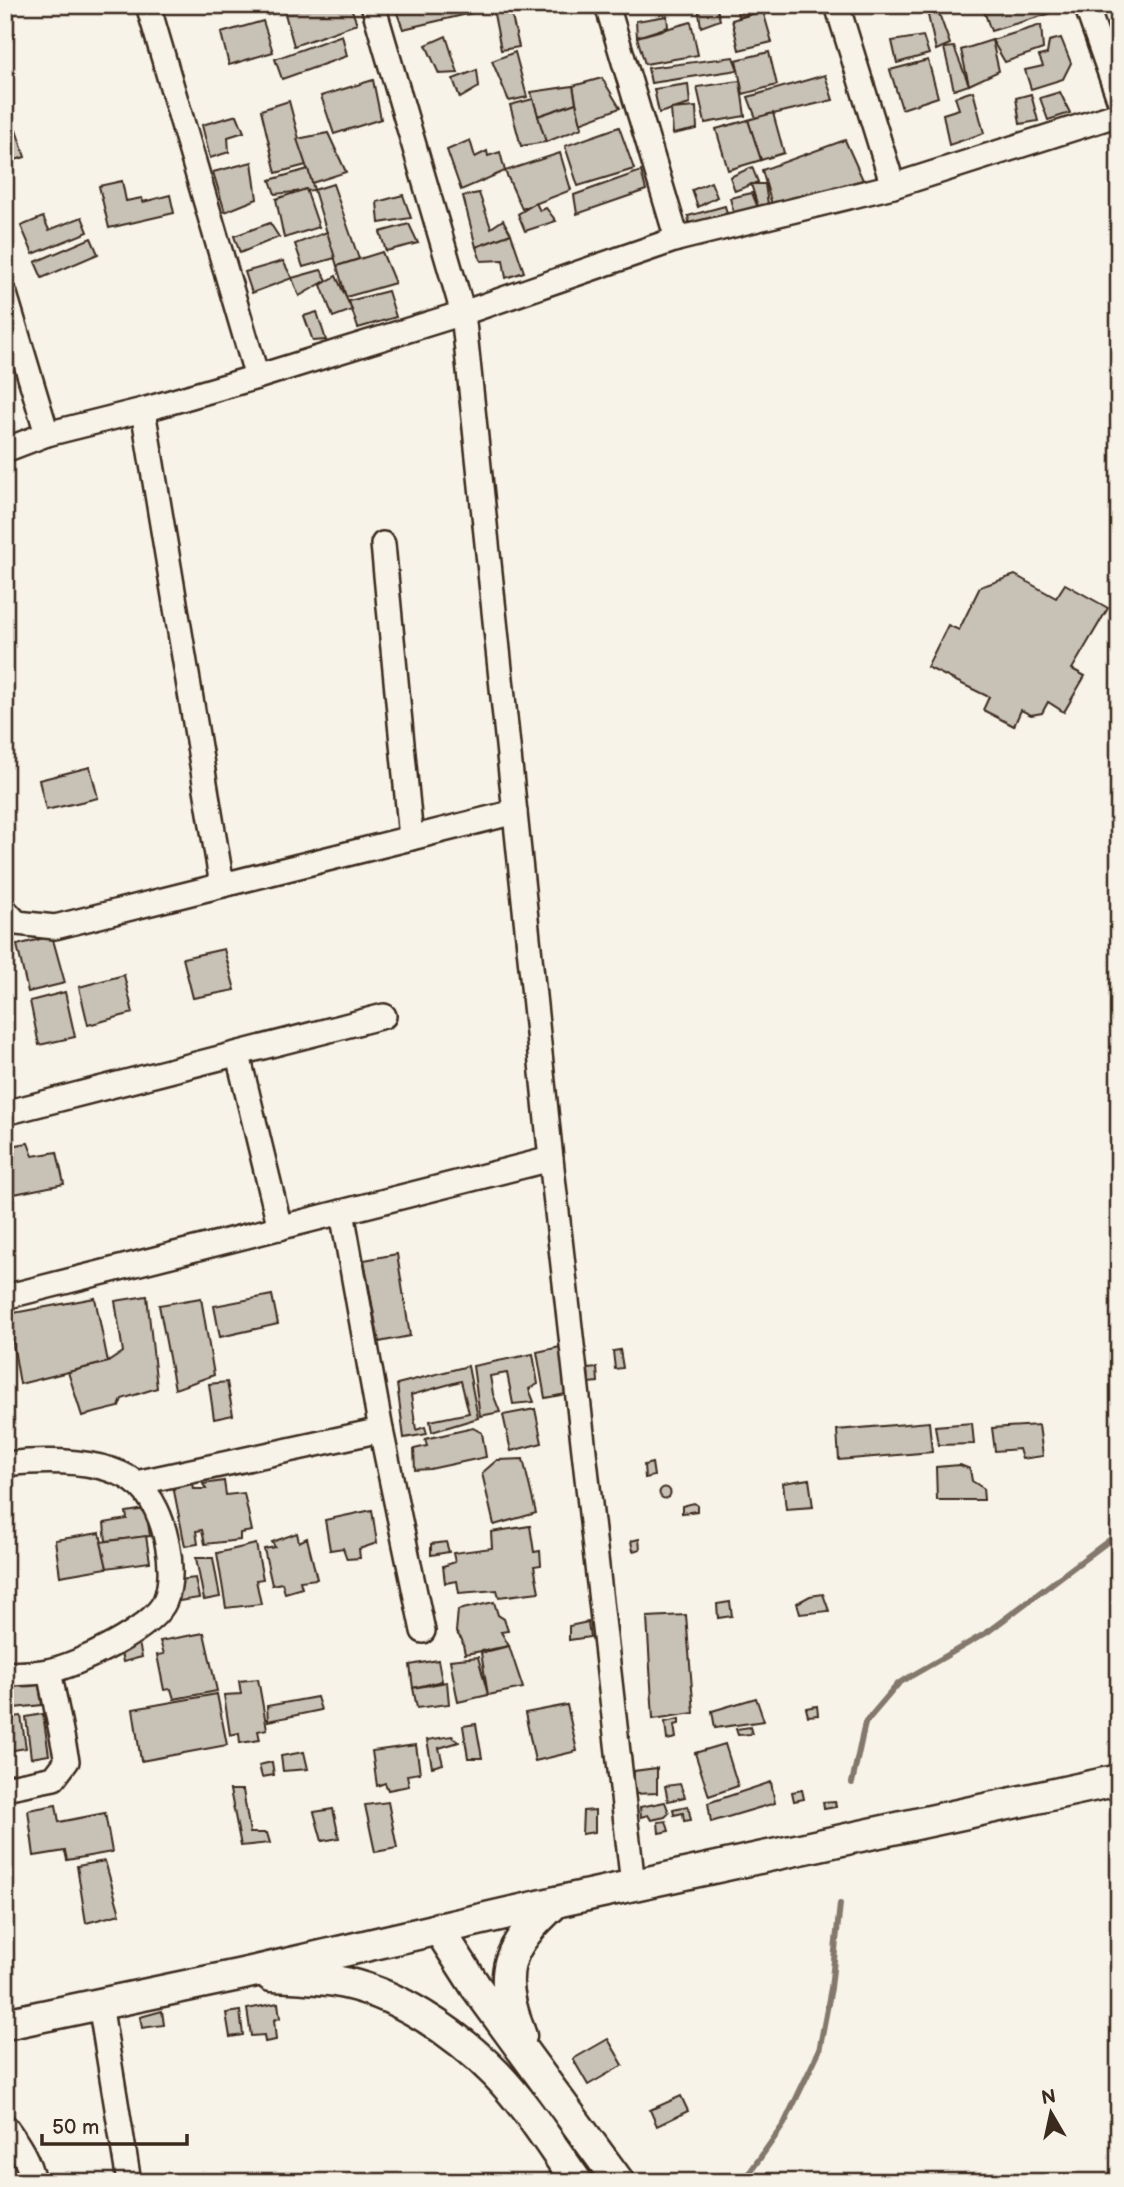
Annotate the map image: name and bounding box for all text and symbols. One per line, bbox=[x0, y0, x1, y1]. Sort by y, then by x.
north arrow bbox=[1016, 2078, 1086, 2148]
text: N bbox=[1040, 2085, 1057, 2110]
scale bar bbox=[42, 2103, 187, 2147]
text: 50 m bbox=[52, 2115, 99, 2140]

